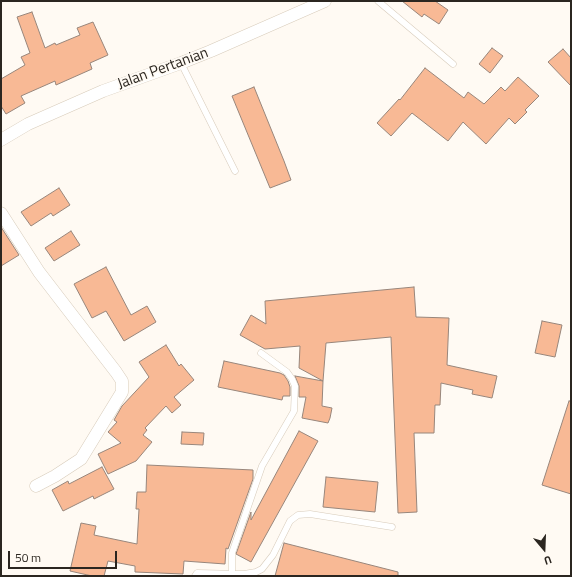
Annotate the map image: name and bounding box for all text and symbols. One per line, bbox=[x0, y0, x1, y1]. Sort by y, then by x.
street label: Jalan Pertanian bbox=[115, 44, 211, 94]
north arrow bbox=[524, 529, 564, 569]
scale bar bbox=[10, 543, 119, 569]
text: 50 m bbox=[15, 548, 41, 567]
text: U bbox=[542, 552, 554, 569]

